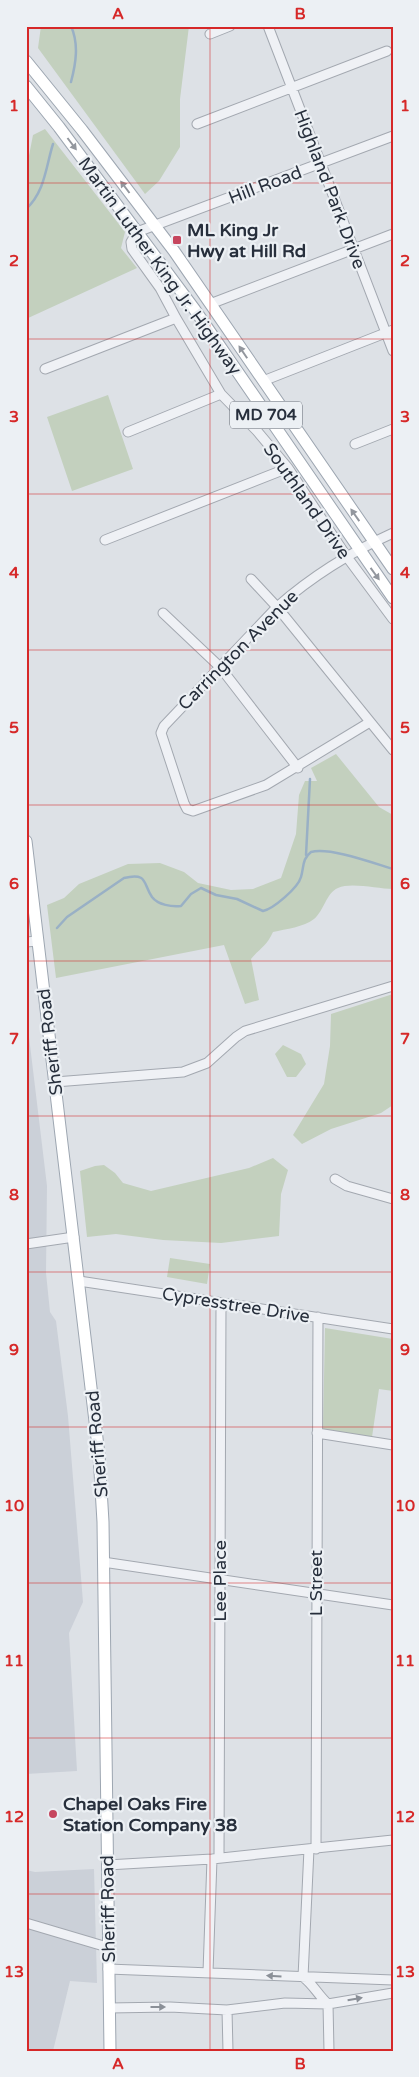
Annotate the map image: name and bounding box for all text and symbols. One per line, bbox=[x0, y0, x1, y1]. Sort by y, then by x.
text: A bbox=[112, 4, 124, 24]
text: B bbox=[294, 4, 306, 24]
text: 1 bbox=[9, 96, 19, 116]
text: 1 bbox=[400, 96, 410, 116]
street label: Highland Park Drive bbox=[289, 106, 371, 272]
one-way arrow bbox=[67, 137, 77, 151]
street label: Martin Luther King Jr. Highway bbox=[74, 153, 247, 379]
street label: Hill Road bbox=[225, 161, 305, 209]
one-way arrow bbox=[120, 180, 130, 194]
place label: ML King Jr Hwy at Hill Rd bbox=[187, 219, 306, 262]
marker: ML King Jr Hwy at Hill Rd bbox=[171, 234, 183, 246]
text: 2 bbox=[9, 251, 19, 271]
text: 2 bbox=[400, 251, 410, 271]
one-way arrow bbox=[238, 346, 248, 359]
road number: MD 704 bbox=[230, 402, 302, 428]
text: 3 bbox=[9, 407, 19, 427]
text: 3 bbox=[400, 407, 410, 427]
street label: Southland Drive bbox=[259, 439, 355, 563]
one-way arrow bbox=[350, 508, 360, 522]
text: 4 bbox=[9, 563, 19, 583]
text: 4 bbox=[400, 563, 410, 583]
one-way arrow bbox=[370, 567, 380, 581]
street label: Carrington Avenue bbox=[173, 585, 303, 715]
text: 5 bbox=[9, 718, 19, 738]
text: 5 bbox=[400, 718, 410, 738]
text: 6 bbox=[9, 874, 19, 894]
text: 6 bbox=[400, 874, 410, 894]
street label: Sheriff Road bbox=[33, 987, 67, 1097]
text: 7 bbox=[9, 1029, 19, 1049]
text: 7 bbox=[400, 1029, 410, 1049]
text: 8 bbox=[9, 1185, 19, 1205]
text: 8 bbox=[400, 1185, 410, 1205]
street label: Cypresstree Drive bbox=[160, 1282, 312, 1328]
text: 9 bbox=[9, 1340, 19, 1360]
text: 9 bbox=[400, 1340, 410, 1360]
street label: Sheriff Road bbox=[81, 1390, 113, 1498]
text: 10 bbox=[4, 1496, 24, 1516]
text: 10 bbox=[395, 1496, 415, 1516]
street label: Lee Place bbox=[209, 1540, 231, 1622]
street label: L Street bbox=[305, 1550, 327, 1616]
text: 11 bbox=[4, 1651, 24, 1671]
text: 11 bbox=[395, 1651, 415, 1671]
place label: Chapel Oaks Fire Station Company 38 bbox=[63, 1793, 237, 1836]
text: 12 bbox=[4, 1807, 24, 1827]
text: 12 bbox=[395, 1807, 415, 1827]
marker: Chapel Oaks Fire Station Company 38 bbox=[47, 1808, 59, 1820]
street label: Sheriff Road bbox=[96, 1855, 120, 1963]
text: 13 bbox=[4, 1962, 24, 1982]
text: 13 bbox=[395, 1962, 415, 1982]
one-way arrow bbox=[266, 1971, 282, 1979]
one-way arrow bbox=[347, 1995, 363, 2003]
one-way arrow bbox=[150, 2003, 166, 2011]
text: A bbox=[112, 2054, 124, 2074]
text: B bbox=[294, 2054, 306, 2074]

